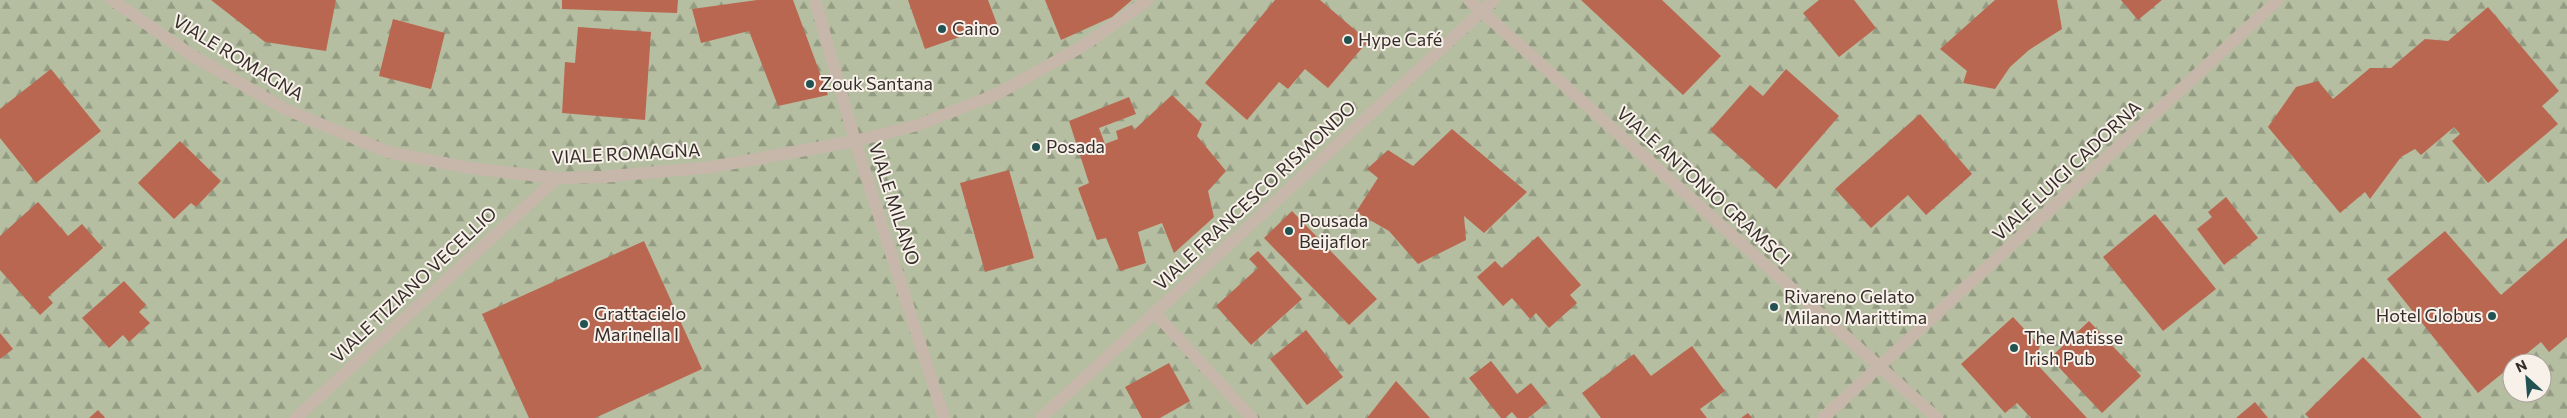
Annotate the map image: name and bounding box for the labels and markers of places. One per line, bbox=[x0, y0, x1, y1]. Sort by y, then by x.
place label: Caino bbox=[952, 17, 999, 39]
marker: Caino bbox=[936, 23, 948, 35]
place label: Hype Café bbox=[1358, 28, 1442, 50]
marker: Hype Café bbox=[1342, 34, 1354, 46]
place label: Zouk Santana bbox=[820, 72, 933, 94]
marker: Zouk Santana bbox=[804, 78, 816, 90]
place label: Posada bbox=[1046, 135, 1105, 157]
marker: Posada bbox=[1030, 141, 1042, 153]
place label: Pousada Beijaflor bbox=[1299, 209, 1368, 252]
marker: Pousada Beijaflor bbox=[1283, 225, 1295, 237]
place label: Rivareno Gelato Milano Marittima bbox=[1784, 285, 1927, 328]
marker: Rivareno Gelato Milano Marittima bbox=[1768, 301, 1780, 313]
place label: Grattacielo Marinella I bbox=[594, 302, 686, 345]
place label: Hotel Globus bbox=[2376, 304, 2482, 326]
marker: Hotel Globus bbox=[2486, 310, 2498, 322]
marker: Grattacielo Marinella I bbox=[578, 318, 590, 330]
place label: The Matisse Irish Pub bbox=[2024, 326, 2123, 369]
marker: The Matisse Irish Pub bbox=[2008, 342, 2020, 354]

